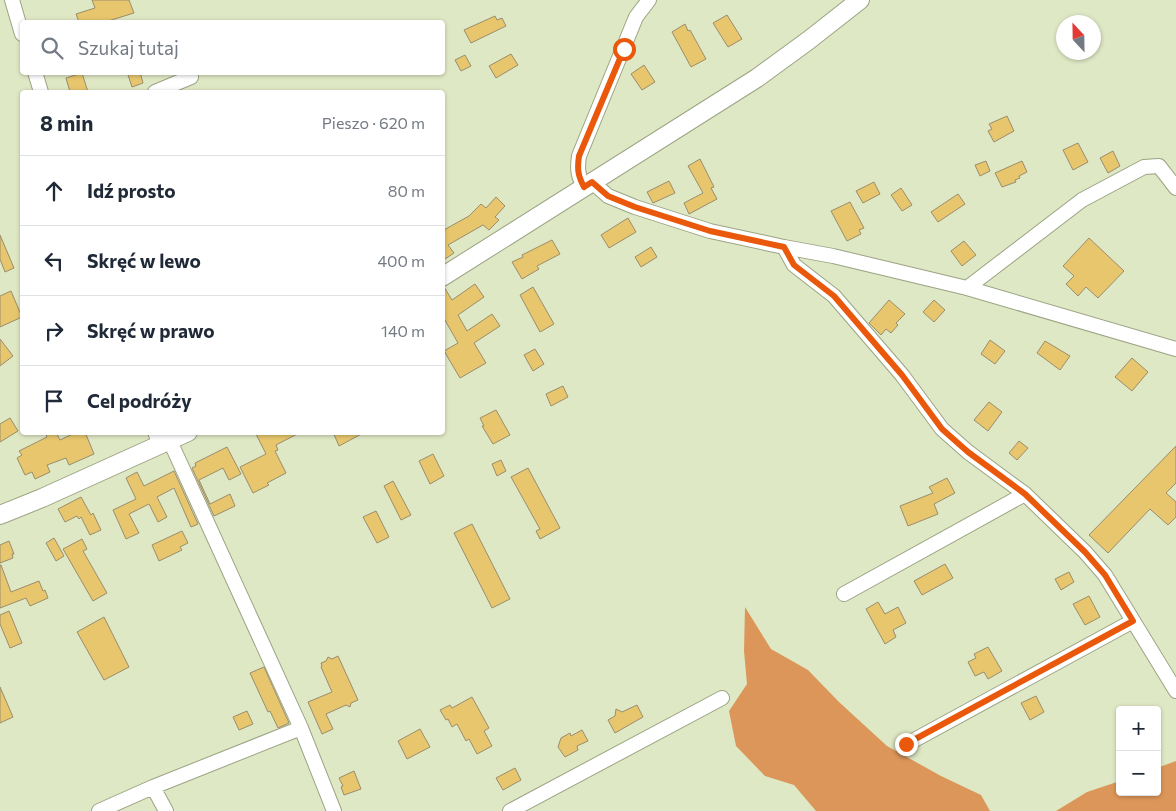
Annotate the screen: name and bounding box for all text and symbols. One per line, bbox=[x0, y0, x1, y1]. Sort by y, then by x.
north arrow bbox=[1056, 15, 1101, 60]
search box bbox=[20, 20, 445, 75]
icon: search bbox=[38, 34, 66, 62]
text: Szukaj tutaj bbox=[78, 36, 179, 59]
route start bbox=[613, 38, 636, 61]
text: 8 min bbox=[40, 110, 93, 135]
text: Pieszo · 620 m bbox=[322, 113, 425, 132]
icon: ahead bbox=[40, 177, 68, 205]
text: Idź prosto bbox=[87, 179, 176, 202]
text: 80 m bbox=[388, 181, 425, 200]
icon: left bbox=[40, 247, 68, 275]
text: Skręć w lewo bbox=[87, 249, 201, 272]
text: 400 m bbox=[377, 251, 425, 270]
icon: right bbox=[40, 317, 68, 345]
text: Skręć w prawo bbox=[87, 319, 215, 342]
text: 140 m bbox=[381, 321, 425, 340]
icon: arrive bbox=[40, 387, 68, 415]
text: Cel podróży bbox=[87, 389, 192, 412]
map controls bbox=[1116, 706, 1161, 796]
button: + bbox=[1116, 706, 1161, 751]
route end bbox=[895, 733, 918, 756]
button: − bbox=[1116, 751, 1161, 796]

